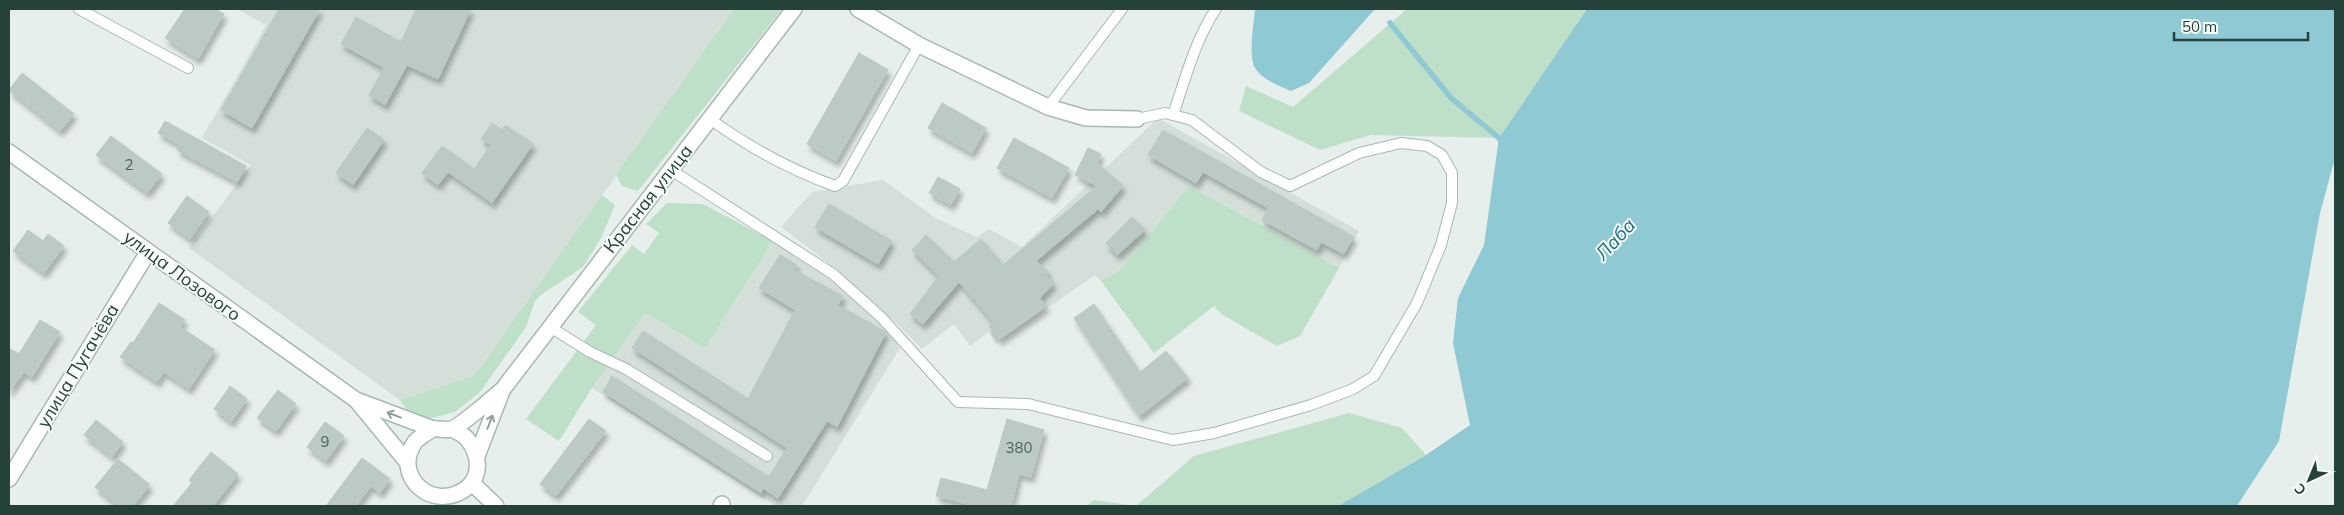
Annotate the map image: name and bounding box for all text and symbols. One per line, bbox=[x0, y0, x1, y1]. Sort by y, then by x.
scale bar bbox=[2174, 10, 2308, 42]
text: 50 m bbox=[2182, 17, 2217, 36]
street label: Красная улица bbox=[598, 140, 697, 258]
house number: 2 bbox=[124, 155, 134, 174]
water label: Лаба bbox=[1589, 213, 1640, 266]
street label: улица Лозового bbox=[119, 225, 246, 326]
street label: улица Пугачёва bbox=[31, 299, 124, 432]
one-way arrow bbox=[387, 410, 403, 419]
one-way arrow bbox=[486, 415, 495, 431]
house number: 9 bbox=[320, 432, 330, 451]
house number: 380 bbox=[1005, 438, 1033, 457]
north arrow bbox=[2284, 455, 2334, 505]
text: С bbox=[2290, 480, 2310, 499]

